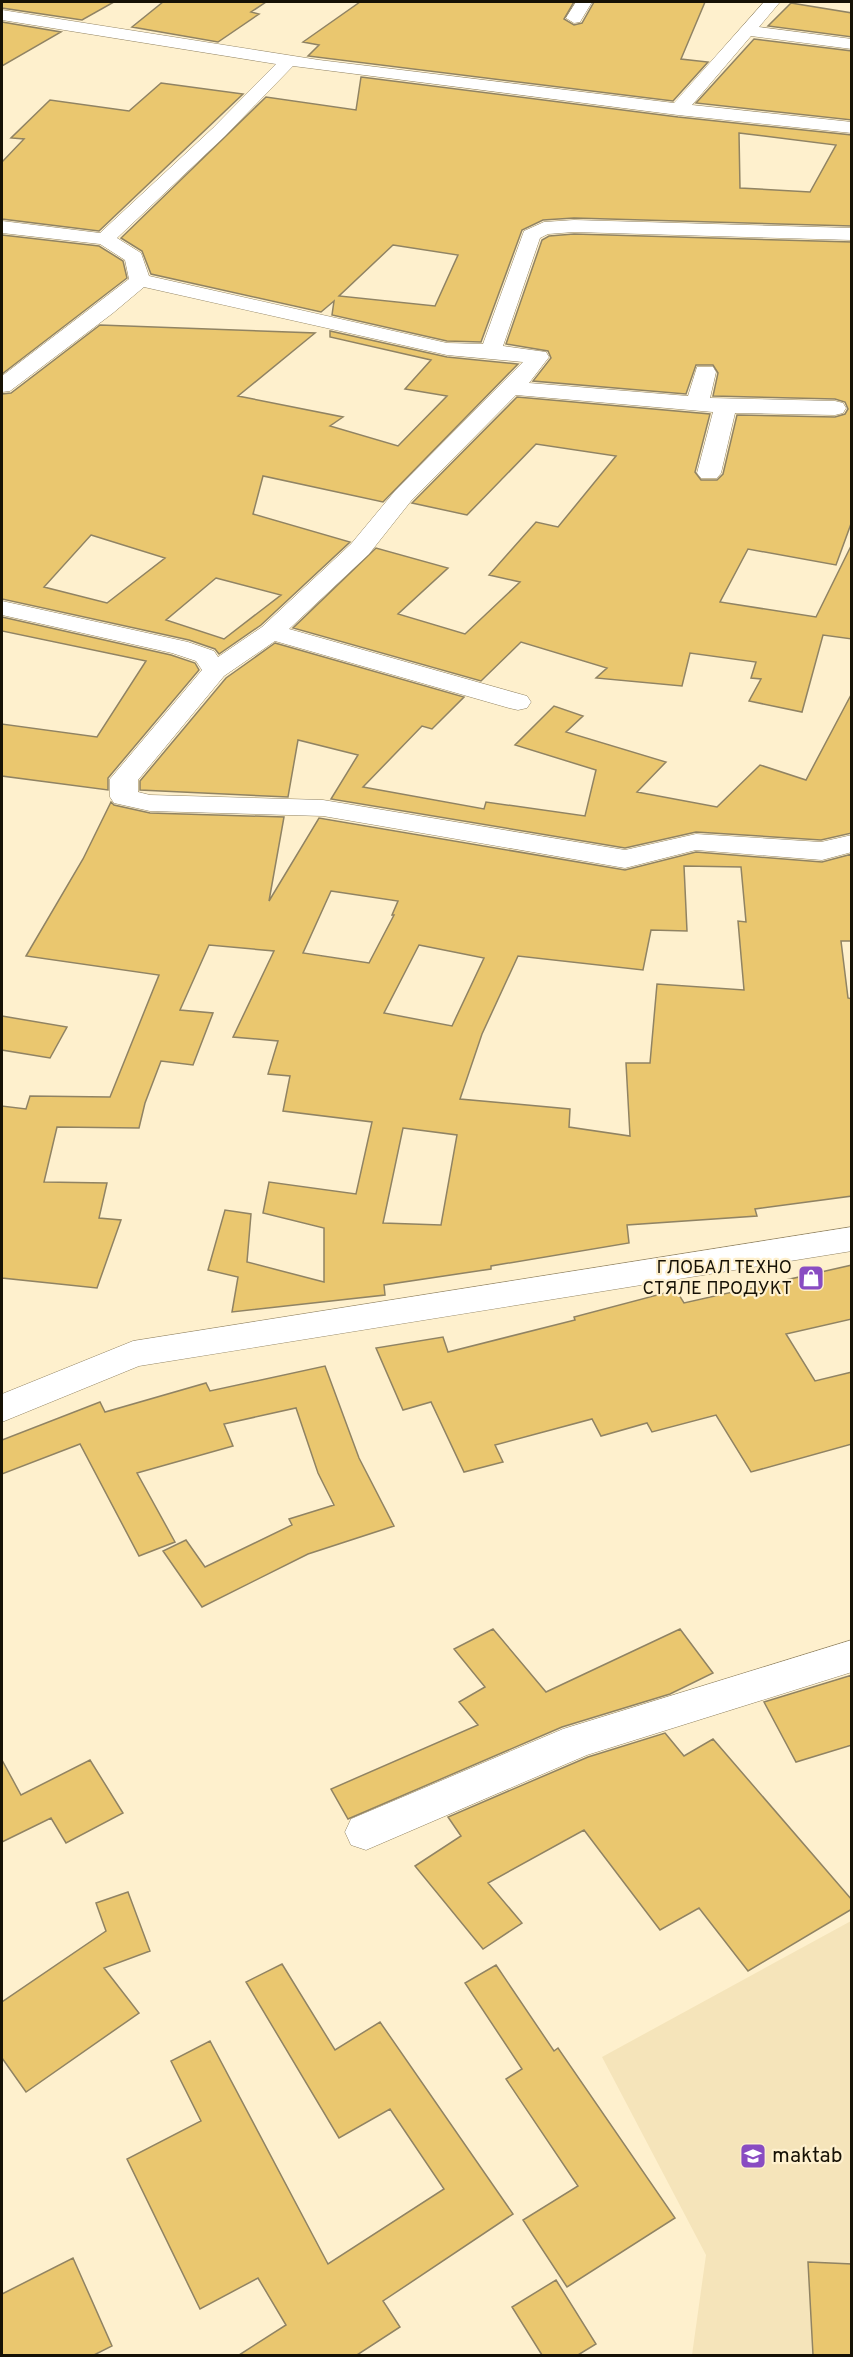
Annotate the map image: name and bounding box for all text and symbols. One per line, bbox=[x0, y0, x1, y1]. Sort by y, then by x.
place label: ГЛОБАЛ ТЕХНО СТЯЛЕ ПРОДУКТ bbox=[642, 1257, 792, 1301]
shop icon: ГЛОБАЛ ТЕХНО СТЯЛЕ ПРОДУКТ bbox=[796, 1263, 826, 1293]
school or university icon: maktab bbox=[738, 2141, 768, 2171]
place label: maktab bbox=[772, 2143, 842, 2170]

